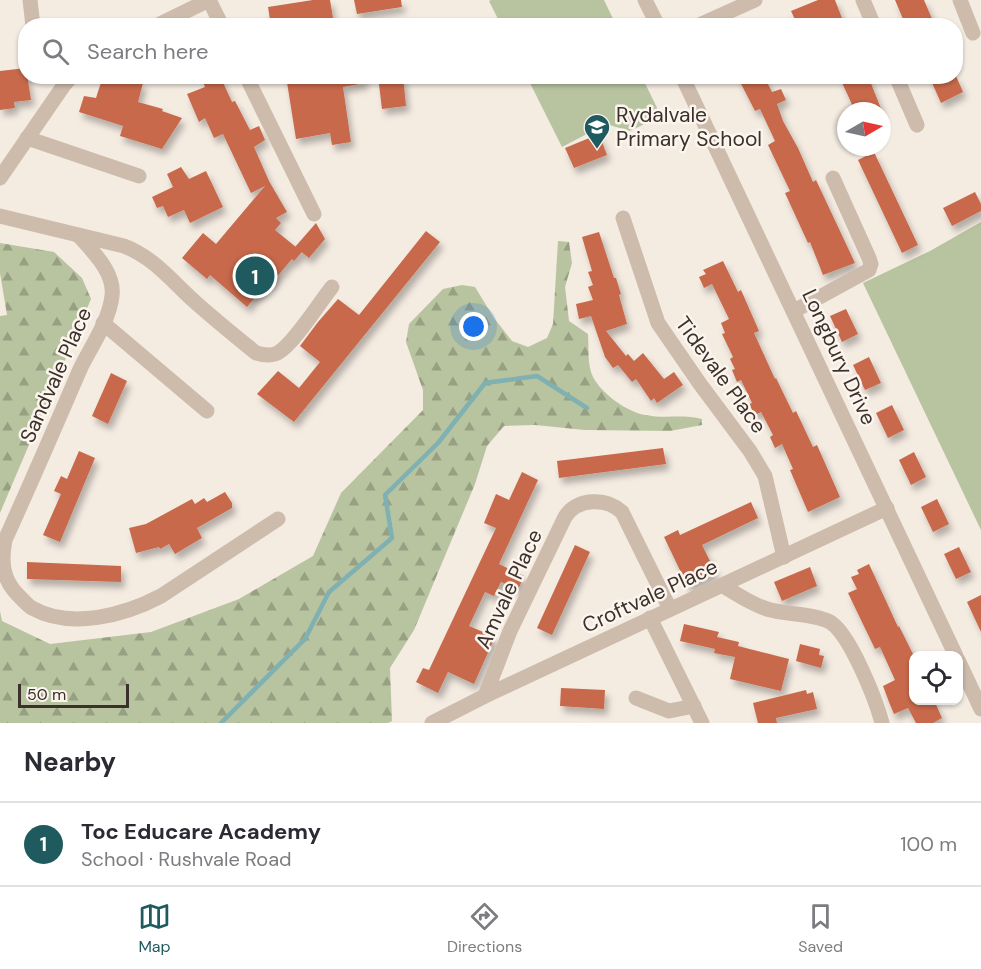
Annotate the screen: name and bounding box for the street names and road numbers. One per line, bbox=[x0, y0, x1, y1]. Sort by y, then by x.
street label: Longbury Drive bbox=[795, 285, 883, 429]
street label: Sandvale Place bbox=[14, 303, 98, 447]
street label: Tidevale Place bbox=[669, 311, 773, 439]
street label: Amvale Place bbox=[469, 525, 549, 653]
street label: Croftvale Place bbox=[578, 552, 722, 640]

